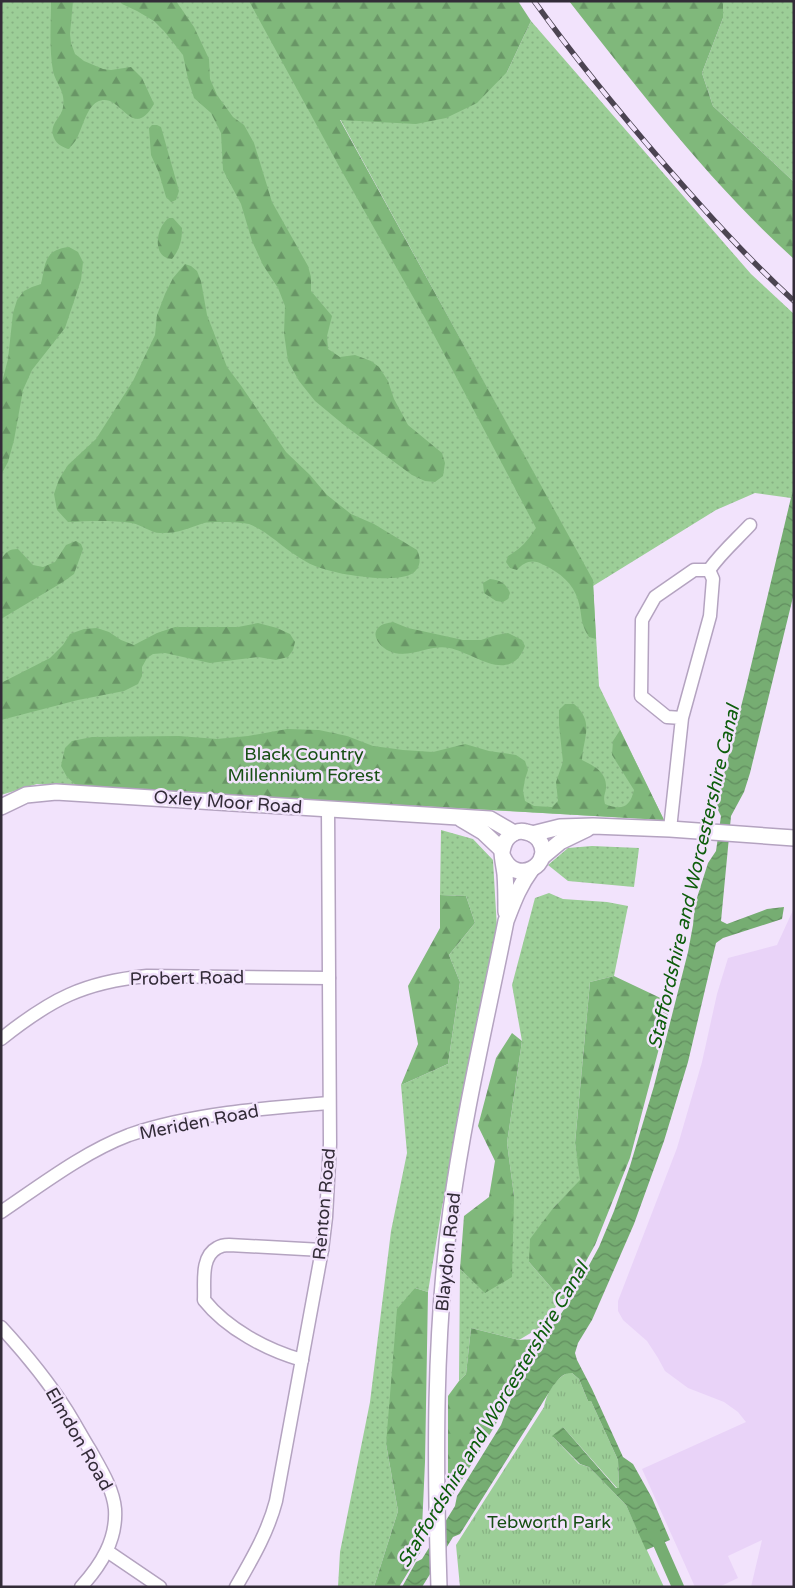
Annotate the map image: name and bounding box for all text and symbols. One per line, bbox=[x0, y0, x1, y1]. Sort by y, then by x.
water label: Staffordshire and Worcestershire Canal bbox=[644, 701, 745, 1051]
park label: Black Country Millennium Forest bbox=[228, 743, 381, 786]
street label: Oxley Moor Road bbox=[153, 786, 303, 818]
street label: Probert Road bbox=[129, 966, 245, 990]
street label: Meriden Road bbox=[137, 1100, 261, 1144]
street label: Renton Road bbox=[308, 1147, 340, 1261]
street label: Blaydon Road bbox=[431, 1191, 465, 1313]
water label: Staffordshire and Worcestershire Canal bbox=[393, 1257, 594, 1571]
street label: Elmdon Road bbox=[41, 1383, 117, 1495]
park label: Tebworth Park bbox=[487, 1511, 611, 1533]

